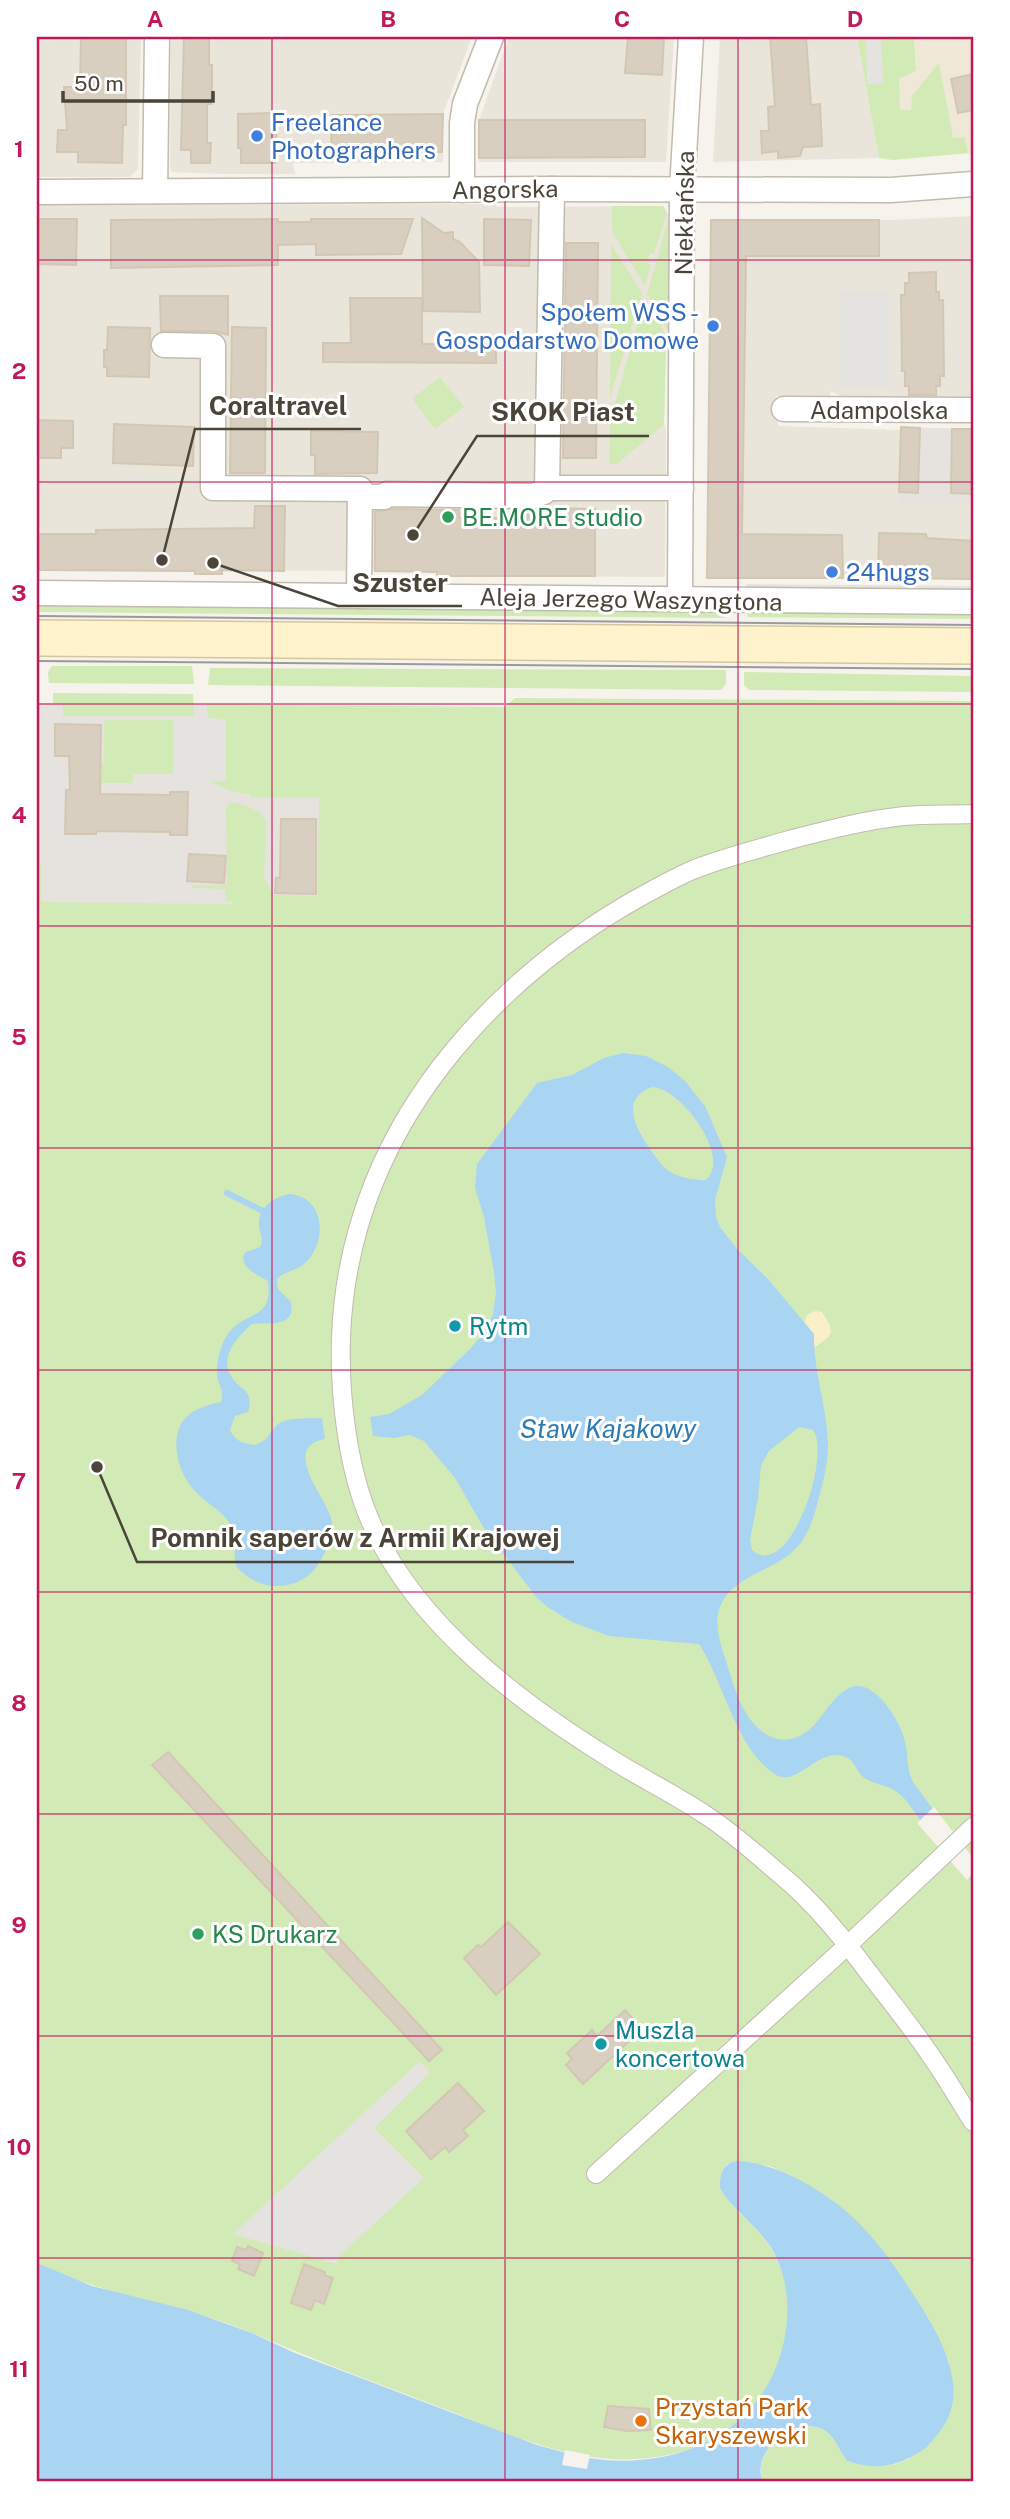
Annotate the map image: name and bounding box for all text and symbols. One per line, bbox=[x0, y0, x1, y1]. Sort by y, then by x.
text: A bbox=[147, 5, 164, 32]
text: B bbox=[380, 5, 396, 32]
text: C bbox=[614, 5, 630, 32]
text: D bbox=[847, 5, 863, 32]
scale bar bbox=[63, 60, 214, 104]
text: 50 m bbox=[74, 71, 124, 96]
place label: Freelance Photographers bbox=[271, 108, 436, 164]
marker: Freelance Photographers bbox=[249, 128, 265, 144]
text: 1 bbox=[14, 135, 24, 162]
street label: Niekłańska bbox=[669, 150, 699, 276]
street label: Angorska bbox=[451, 174, 559, 204]
place label: Społem WSS - Gospodarstwo Domowe bbox=[436, 298, 699, 354]
marker: Społem WSS - Gospodarstwo Domowe bbox=[705, 318, 721, 334]
text: 2 bbox=[12, 357, 26, 384]
callout: Coraltravel bbox=[195, 382, 361, 429]
callout: SKOK Piast bbox=[477, 389, 649, 436]
text: Coraltravel bbox=[209, 390, 347, 421]
text: SKOK Piast bbox=[491, 396, 635, 427]
street label: Adampolska bbox=[810, 396, 948, 424]
place label: BE.MORE studio bbox=[462, 503, 643, 531]
marker: BE.MORE studio bbox=[440, 509, 456, 525]
place label: 24hugs bbox=[846, 558, 930, 586]
callout: Szuster bbox=[338, 559, 462, 606]
marker: 24hugs bbox=[824, 564, 840, 580]
text: Szuster bbox=[352, 567, 448, 598]
text: 3 bbox=[11, 579, 27, 606]
street label: Aleja Jerzego Waszyngtona bbox=[479, 582, 783, 616]
text: 4 bbox=[11, 801, 27, 828]
text: 5 bbox=[11, 1023, 27, 1050]
text: 6 bbox=[11, 1245, 27, 1272]
place label: Rytm bbox=[469, 1312, 528, 1340]
marker: Rytm bbox=[447, 1318, 463, 1334]
water label: Staw Kajakowy bbox=[520, 1413, 697, 1444]
text: 7 bbox=[12, 1467, 26, 1494]
callout: Pomnik saperów z Armii Krajowej bbox=[137, 1515, 574, 1562]
text: Pomnik saperów z Armii Krajowej bbox=[151, 1522, 559, 1553]
text: 8 bbox=[11, 1689, 27, 1716]
text: 9 bbox=[11, 1911, 27, 1938]
place label: KS Drukarz bbox=[212, 1920, 337, 1948]
marker: KS Drukarz bbox=[190, 1926, 206, 1942]
place label: Muszla koncertowa bbox=[615, 2016, 745, 2072]
marker: Muszla koncertowa bbox=[593, 2036, 609, 2052]
text: 10 bbox=[7, 2133, 31, 2160]
text: 11 bbox=[9, 2355, 29, 2382]
place label: Przystań Park Skaryszewski bbox=[655, 2393, 809, 2449]
marker: Przystań Park Skaryszewski bbox=[633, 2413, 649, 2429]

